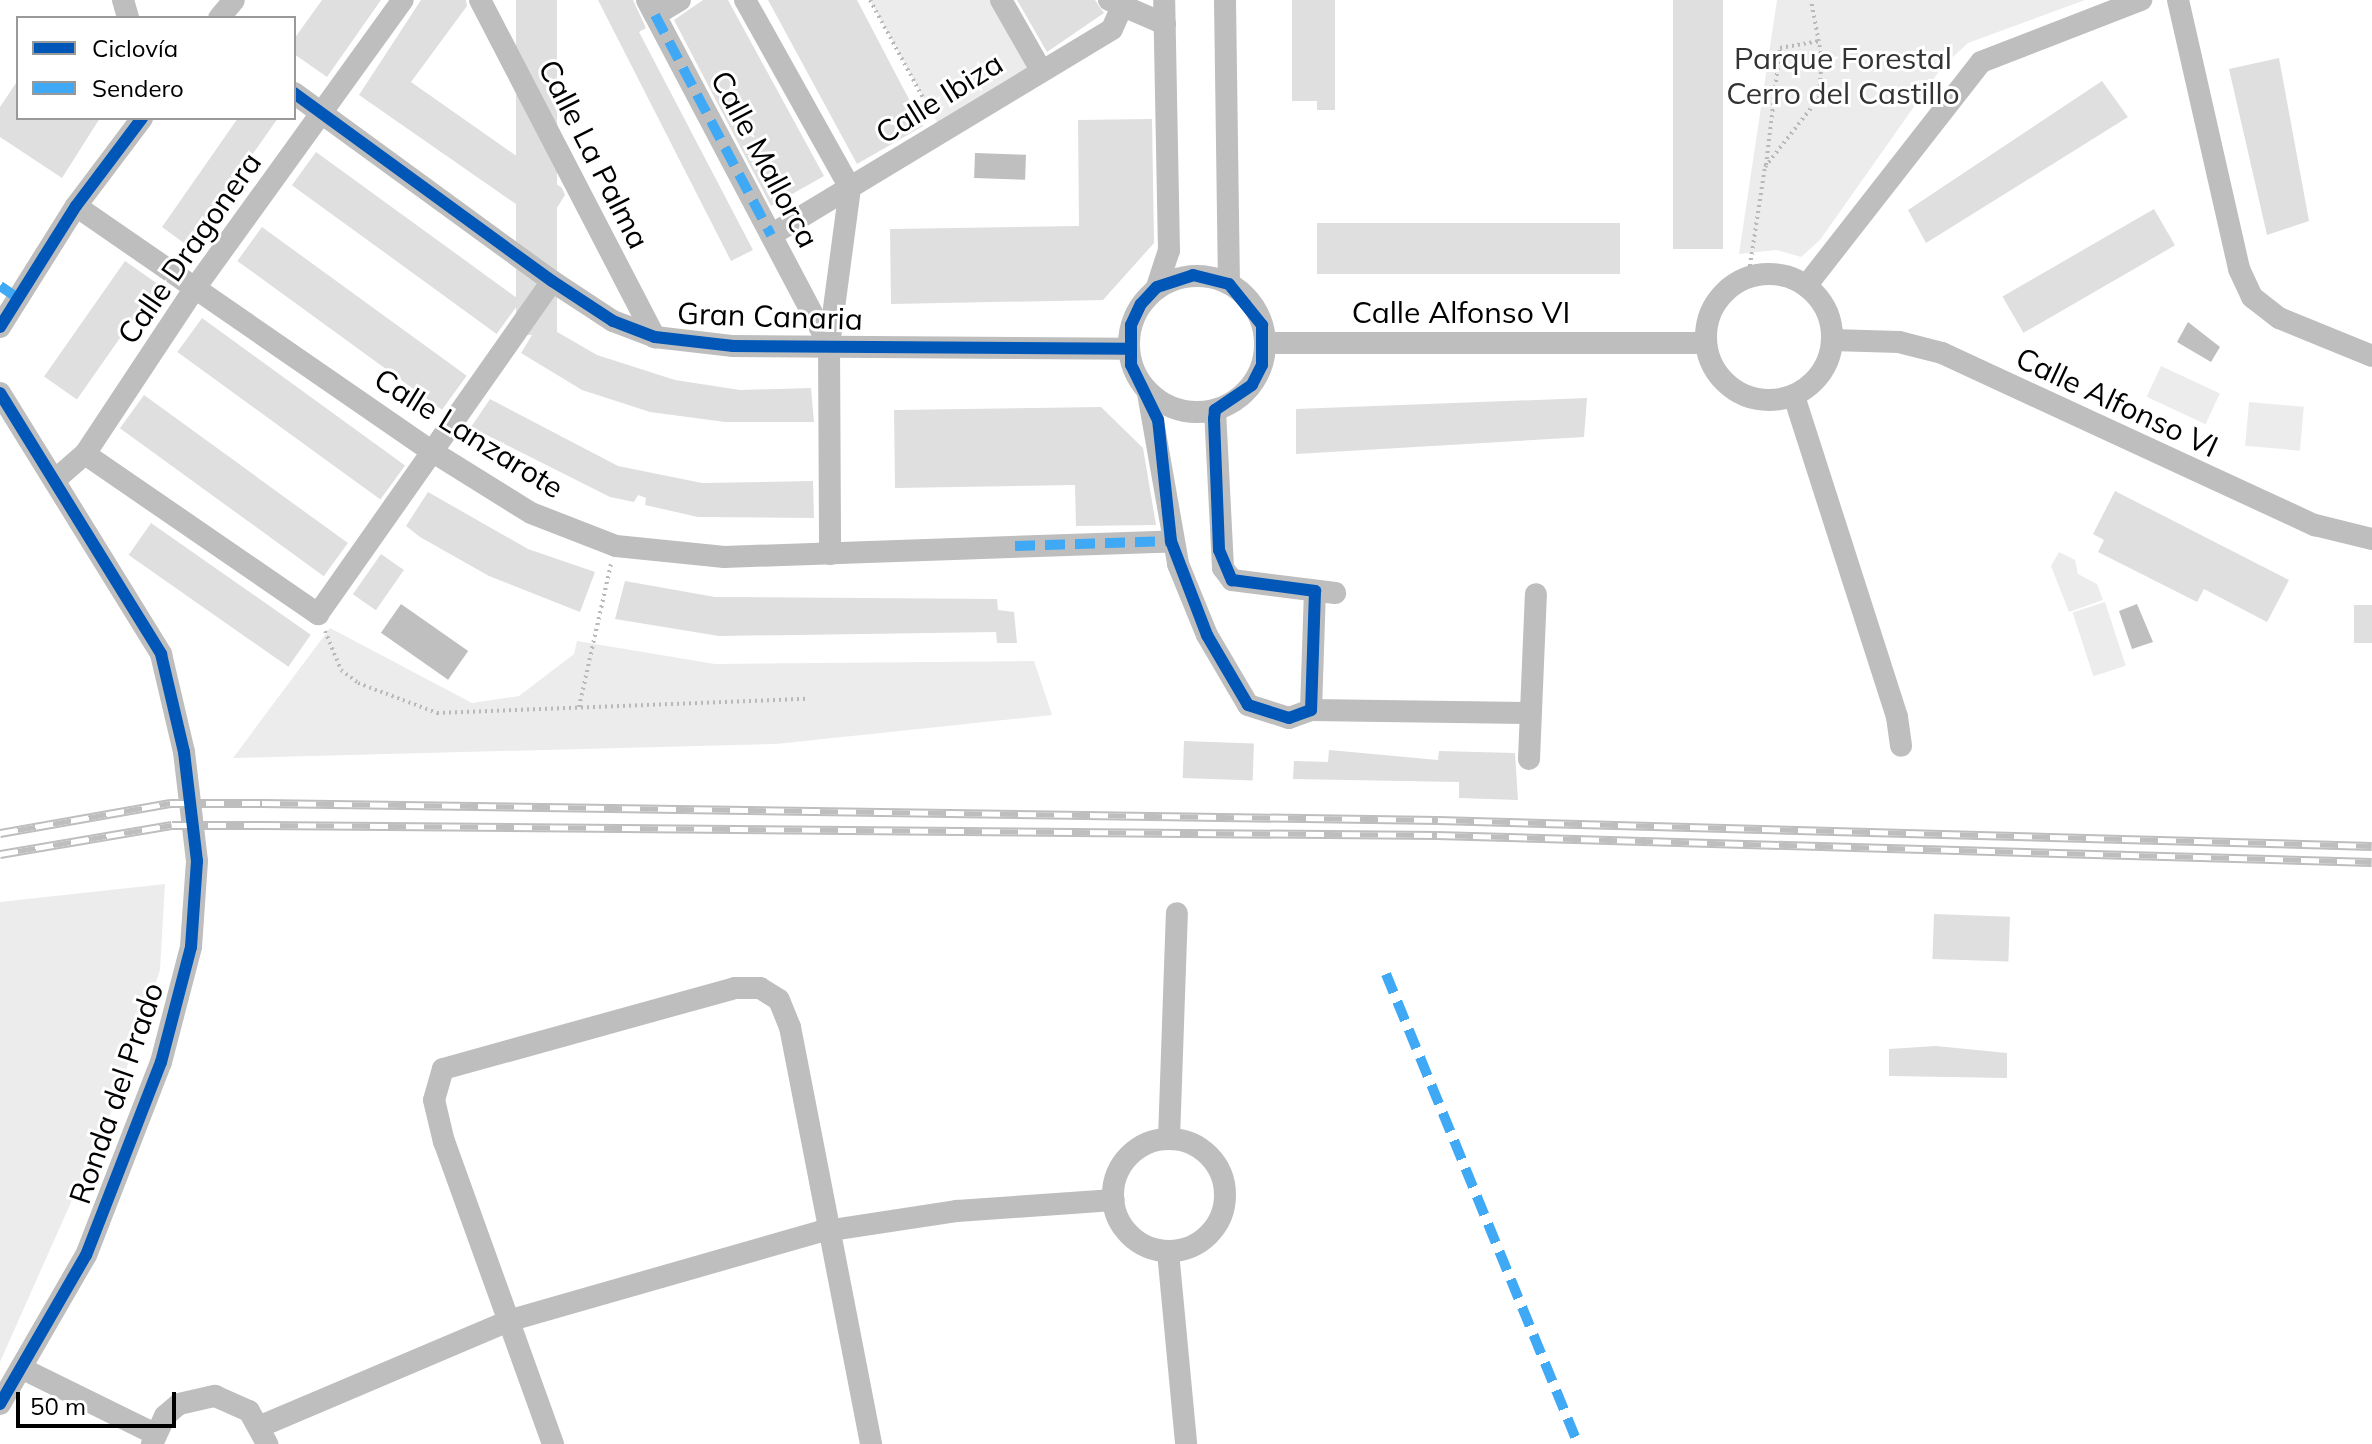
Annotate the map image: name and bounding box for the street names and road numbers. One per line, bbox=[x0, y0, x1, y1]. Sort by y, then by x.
street label: Calle Ibiza bbox=[869, 45, 1009, 151]
street label: Calle La Palma bbox=[531, 54, 657, 254]
street label: Calle Mallorca bbox=[703, 64, 827, 254]
street label: Calle Dragonera bbox=[110, 145, 268, 351]
street label: Calle Alfonso VI bbox=[1352, 294, 1570, 330]
street label: Gran Canaria bbox=[677, 295, 863, 337]
street label: Calle Alfonso VI bbox=[2010, 339, 2224, 465]
street label: Calle Lanzarote bbox=[368, 360, 570, 506]
street label: Ronda del Prado bbox=[61, 978, 171, 1208]

